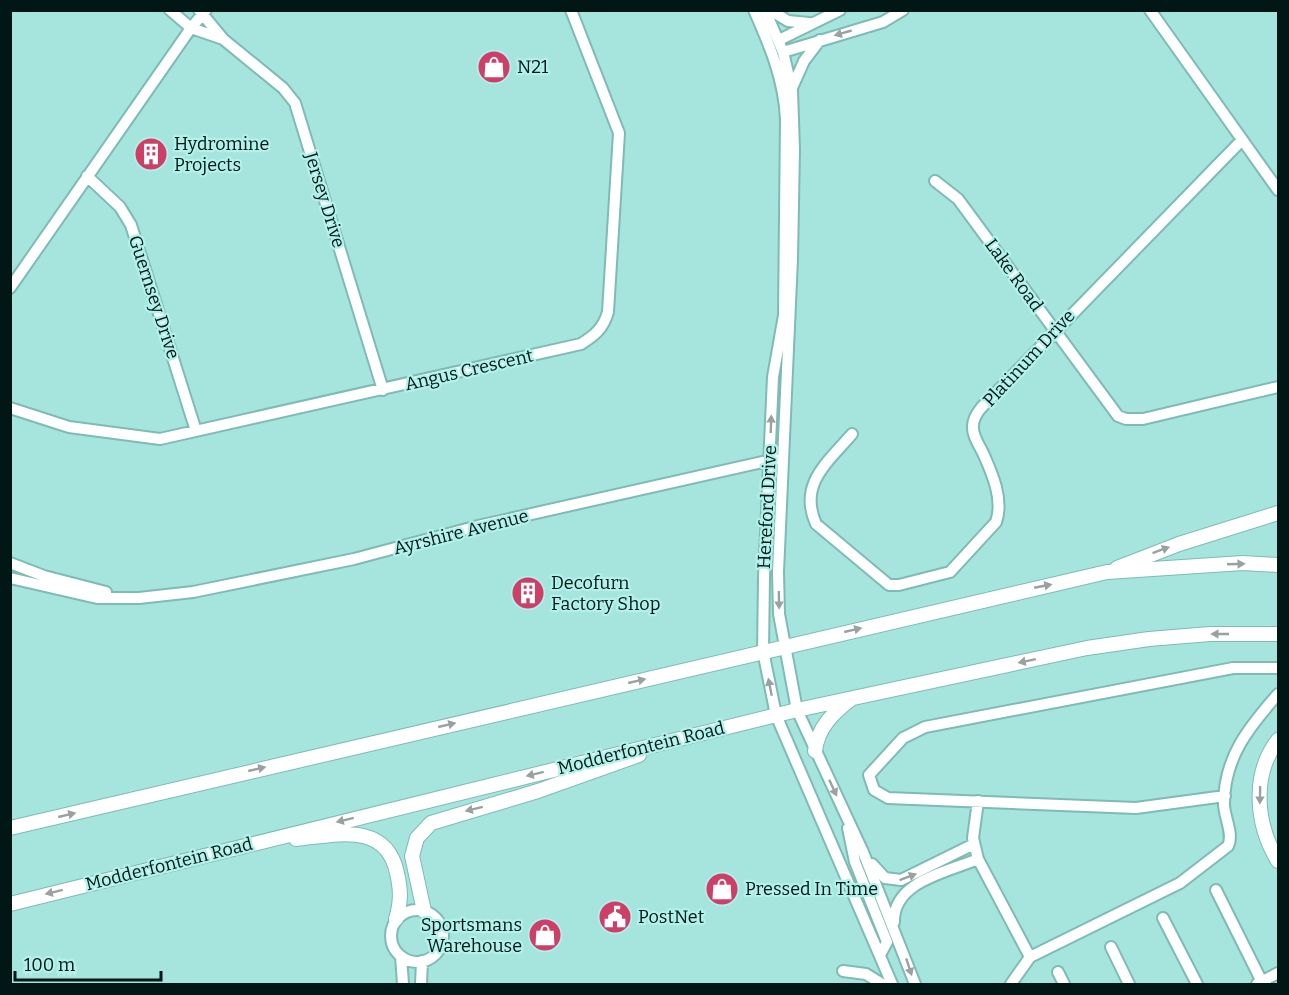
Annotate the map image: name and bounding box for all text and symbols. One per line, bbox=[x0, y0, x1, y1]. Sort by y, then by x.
one-way arrow bbox=[834, 29, 852, 38]
shop icon: N21 bbox=[476, 49, 512, 85]
place label: N21 bbox=[517, 56, 549, 78]
place label: Hydromine Projects bbox=[174, 133, 269, 176]
building icon: Hydromine Projects bbox=[133, 136, 169, 172]
street label: Jersey Drive bbox=[300, 149, 350, 250]
street label: Guernsey Drive bbox=[124, 232, 184, 362]
street label: Lake Road bbox=[980, 234, 1048, 316]
street label: Platinum Drive bbox=[978, 305, 1080, 411]
street label: Angus Crescent bbox=[403, 344, 536, 395]
one-way arrow bbox=[766, 414, 776, 433]
street label: Hereford Drive bbox=[753, 445, 781, 569]
street label: Ayrshire Avenue bbox=[391, 505, 531, 559]
one-way arrow bbox=[1152, 545, 1170, 555]
one-way arrow bbox=[1227, 559, 1246, 568]
place label: Decofurn Factory Shop bbox=[551, 572, 660, 615]
building icon: Decofurn Factory Shop bbox=[510, 575, 546, 611]
one-way arrow bbox=[1034, 581, 1053, 590]
one-way arrow bbox=[774, 591, 783, 610]
one-way arrow bbox=[844, 625, 862, 635]
one-way arrow bbox=[1211, 629, 1230, 639]
one-way arrow bbox=[1018, 657, 1037, 666]
one-way arrow bbox=[628, 675, 646, 685]
one-way arrow bbox=[765, 677, 774, 696]
street label: Modderfontein Road bbox=[555, 716, 727, 779]
one-way arrow bbox=[438, 720, 457, 729]
one-way arrow bbox=[248, 764, 266, 774]
one-way arrow bbox=[525, 769, 544, 779]
one-way arrow bbox=[828, 779, 837, 796]
one-way arrow bbox=[1256, 785, 1265, 804]
one-way arrow bbox=[465, 805, 483, 815]
one-way arrow bbox=[58, 809, 77, 819]
one-way arrow bbox=[336, 815, 354, 825]
street label: Modderfontein Road bbox=[83, 832, 255, 895]
shop icon: Pressed In Time bbox=[704, 871, 740, 907]
one-way arrow bbox=[899, 871, 917, 881]
place label: Pressed In Time bbox=[745, 878, 878, 900]
one-way arrow bbox=[45, 888, 63, 898]
public building icon: PostNet bbox=[597, 899, 633, 935]
place label: PostNet bbox=[638, 906, 705, 928]
place label: Sportsmans Warehouse bbox=[421, 914, 522, 957]
shop icon: Sportsmans Warehouse bbox=[527, 917, 563, 953]
scale bar bbox=[15, 944, 160, 982]
text: 100 m bbox=[24, 954, 75, 976]
one-way arrow bbox=[905, 958, 914, 976]

